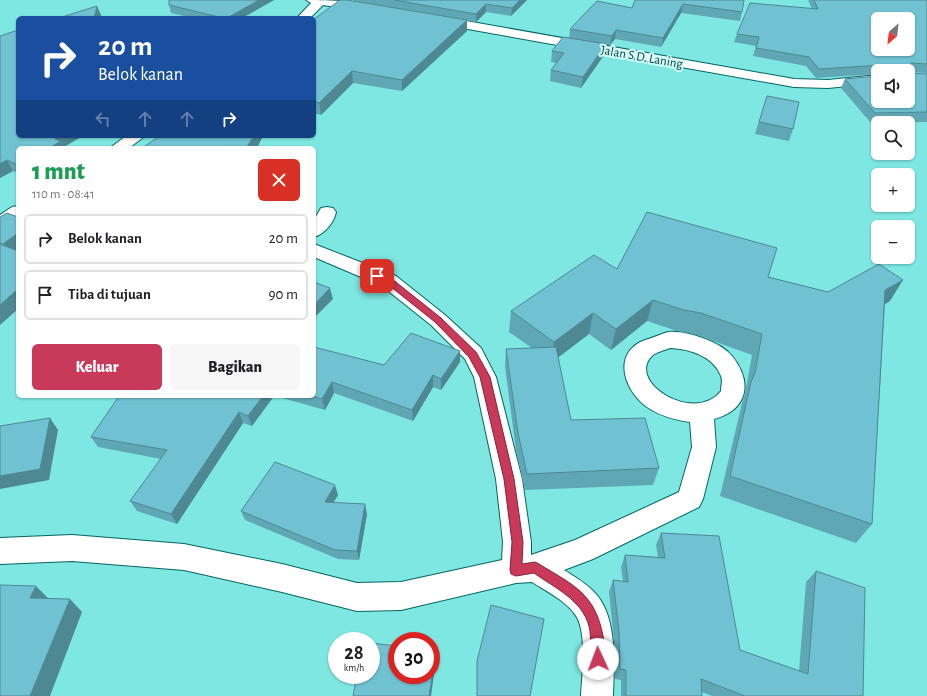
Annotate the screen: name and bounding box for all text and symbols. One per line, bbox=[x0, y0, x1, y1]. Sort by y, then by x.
north arrow bbox=[871, 12, 915, 56]
map controls bbox=[871, 12, 915, 264]
icon: right bbox=[32, 32, 84, 84]
text: 20 m bbox=[98, 33, 153, 61]
street label: Jalan S.D. Laning bbox=[600, 44, 684, 71]
button: sound bbox=[871, 64, 915, 108]
text: Belok kanan bbox=[98, 66, 183, 84]
icon: left bbox=[92, 108, 114, 130]
icon: ahead bbox=[134, 108, 156, 130]
icon: ahead bbox=[176, 108, 198, 130]
icon: right bbox=[218, 108, 240, 130]
button: search bbox=[871, 116, 915, 160]
button: close bbox=[258, 159, 300, 201]
text: 1 mnt bbox=[32, 160, 85, 184]
button: + bbox=[871, 168, 915, 212]
text: 110 m · 08:41 bbox=[32, 188, 94, 201]
button: − bbox=[871, 220, 915, 264]
icon: right bbox=[34, 228, 56, 250]
text: Belok kanan bbox=[68, 231, 142, 246]
text: 20 m bbox=[269, 231, 298, 246]
pin bbox=[360, 259, 394, 293]
icon: arrive bbox=[366, 265, 388, 287]
icon: arrive bbox=[34, 284, 56, 306]
text: Tiba di tujuan bbox=[68, 287, 151, 302]
text: 90 m bbox=[269, 287, 298, 302]
button: Keluar bbox=[32, 344, 162, 390]
button: Bagikan bbox=[170, 344, 300, 390]
speed limit sign: 30 bbox=[388, 632, 440, 684]
position arrow bbox=[577, 638, 619, 680]
text: 28 bbox=[344, 643, 364, 663]
text: km/h bbox=[344, 663, 364, 673]

